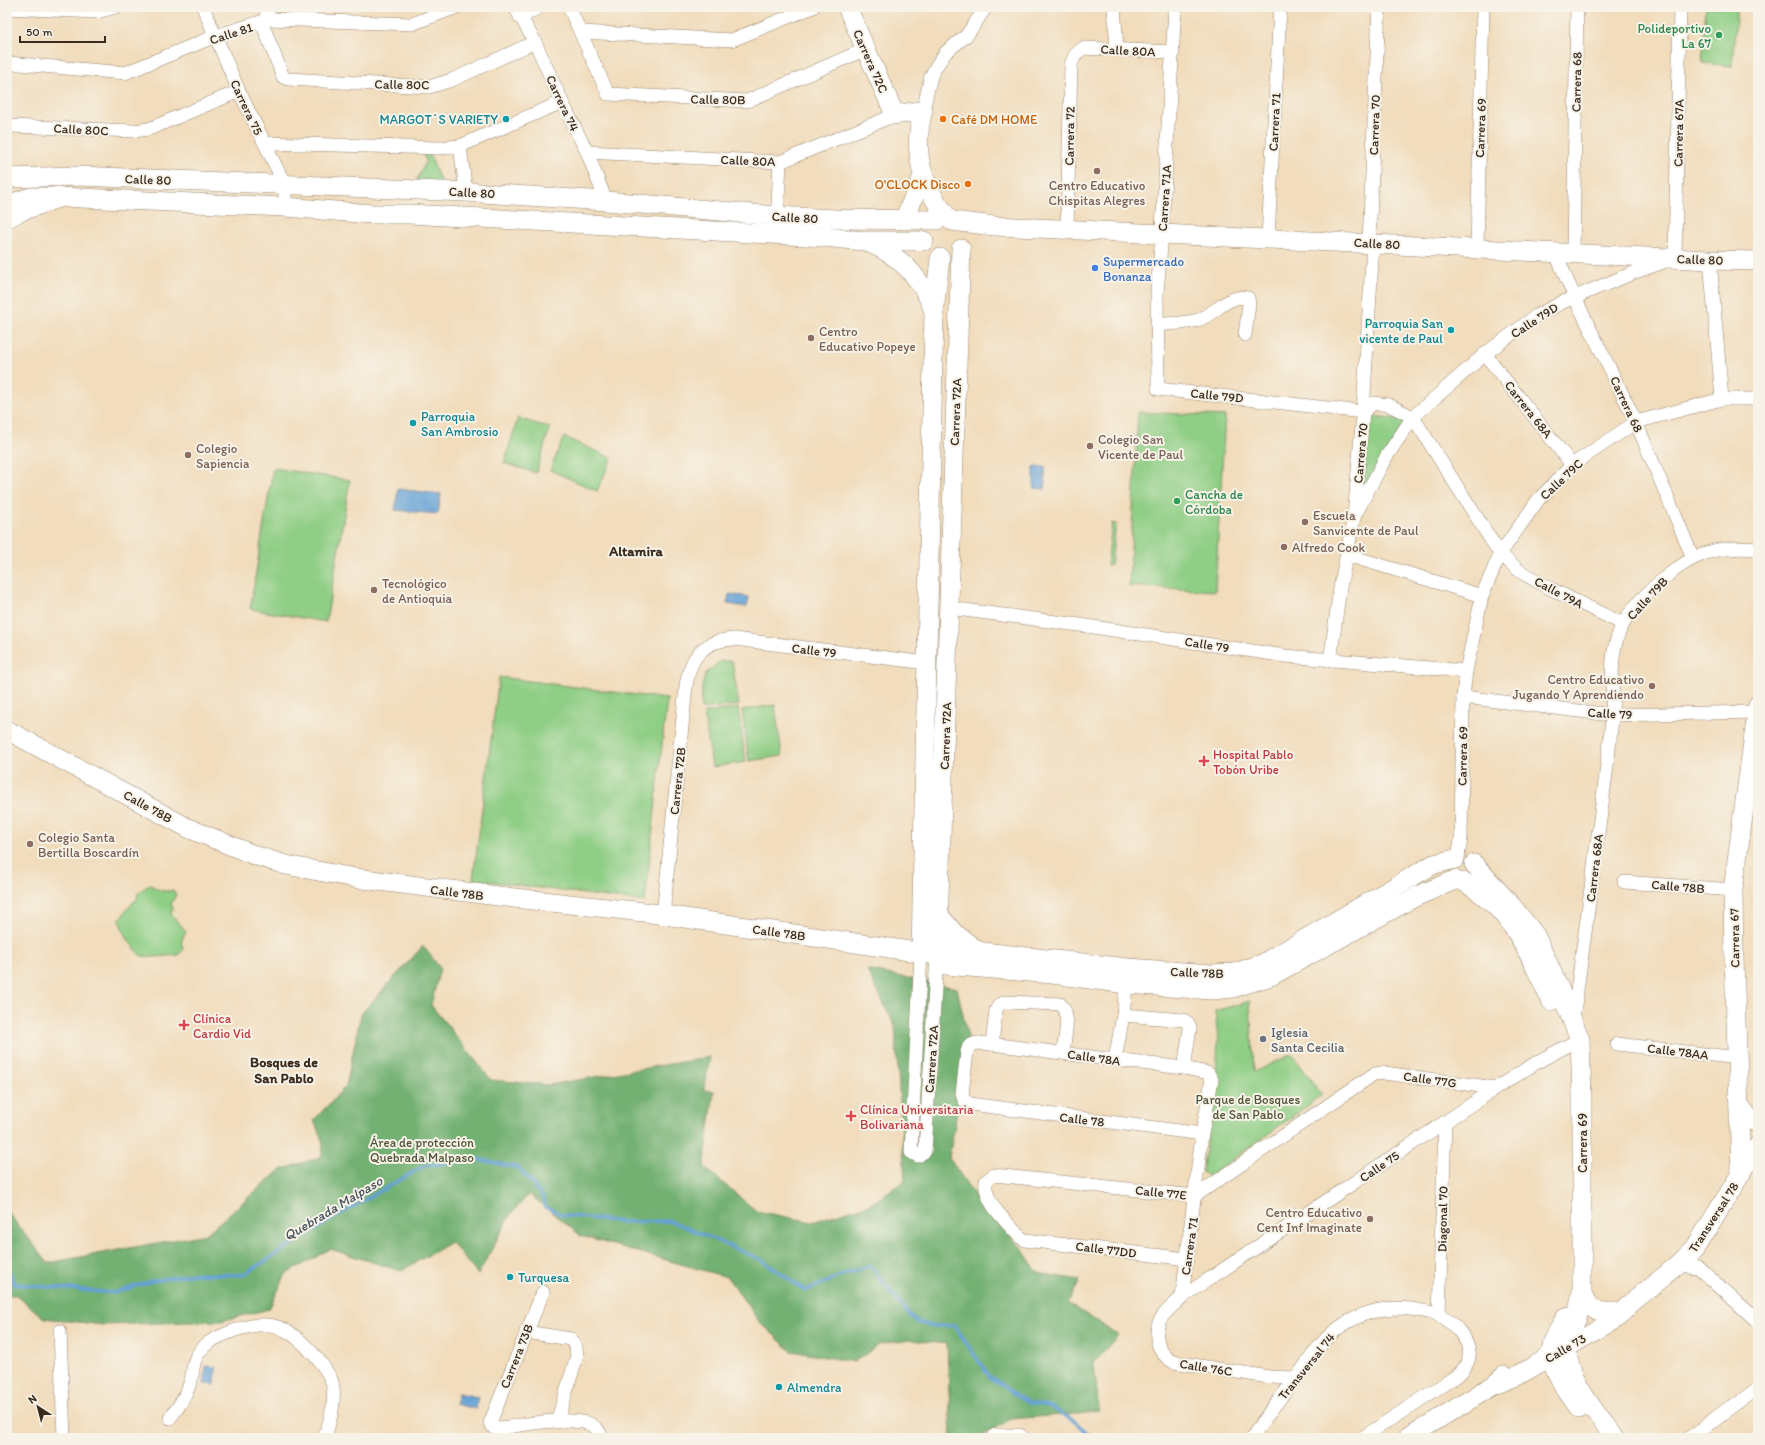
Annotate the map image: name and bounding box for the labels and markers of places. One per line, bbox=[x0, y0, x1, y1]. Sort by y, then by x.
place label: Polideportivo La 67 bbox=[1638, 21, 1712, 51]
marker: Polideportivo La 67 bbox=[1714, 30, 1724, 40]
place label: MARGOT´S VARIETY bbox=[380, 112, 499, 127]
place label: Café DM HOME bbox=[951, 112, 1037, 127]
marker: MARGOT´S VARIETY bbox=[501, 114, 511, 124]
marker: Café DM HOME bbox=[938, 114, 948, 124]
marker: Centro Educativo Chispitas Alegres bbox=[1092, 166, 1102, 176]
place label: O'CLOCK Disco bbox=[874, 177, 960, 192]
place label: Centro Educativo Chispitas Alegres bbox=[1049, 178, 1146, 208]
marker: O'CLOCK Disco bbox=[963, 179, 973, 189]
place label: Supermercado Bonanza bbox=[1103, 254, 1185, 284]
marker: Supermercado Bonanza bbox=[1090, 263, 1100, 273]
place label: Parroquia San vicente de Paul bbox=[1359, 316, 1444, 346]
place label: Centro Educativo Popeye bbox=[819, 324, 916, 354]
marker: Parroquia San vicente de Paul bbox=[1446, 325, 1456, 335]
marker: Centro Educativo Popeye bbox=[806, 333, 816, 343]
place label: Parroquia San Ambrosio bbox=[421, 409, 499, 439]
marker: Parroquia San Ambrosio bbox=[408, 418, 418, 428]
place label: Colegio San Vicente de Paul bbox=[1098, 432, 1184, 462]
place label: Colegio Sapiencia bbox=[196, 441, 250, 471]
marker: Colegio San Vicente de Paul bbox=[1085, 441, 1095, 451]
marker: Colegio Sapiencia bbox=[183, 450, 193, 460]
place label: Cancha de Córdoba bbox=[1185, 487, 1243, 517]
marker: Cancha de Córdoba bbox=[1172, 496, 1182, 506]
place label: Escuela Sanvicente de Paul bbox=[1313, 508, 1419, 538]
marker: Escuela Sanvicente de Paul bbox=[1300, 517, 1310, 527]
place label: Alfredo Cook bbox=[1292, 540, 1366, 555]
marker: Alfredo Cook bbox=[1279, 542, 1289, 552]
place label: Tecnológico de Antioquia bbox=[382, 576, 452, 606]
marker: Tecnológico de Antioquia bbox=[369, 585, 379, 595]
place label: Centro Educativo Jugando Y Aprendiendo bbox=[1513, 672, 1644, 702]
marker: Centro Educativo Jugando Y Aprendiendo bbox=[1647, 681, 1657, 691]
place label: Hospital Pablo Tobón Uribe bbox=[1213, 747, 1294, 777]
marker: Hospital Pablo Tobón Uribe bbox=[1198, 755, 1210, 767]
place label: Colegio Santa Bertilla Boscardín bbox=[38, 830, 140, 860]
marker: Colegio Santa Bertilla Boscardín bbox=[25, 839, 35, 849]
place label: Clínica Cardio Vid bbox=[193, 1011, 251, 1041]
marker: Clínica Cardio Vid bbox=[178, 1019, 190, 1031]
place label: Iglesia Santa Cecilia bbox=[1271, 1025, 1345, 1055]
marker: Iglesia Santa Cecilia bbox=[1258, 1034, 1268, 1044]
place label: Clínica Universitaria Bolivariana bbox=[860, 1102, 974, 1132]
marker: Clínica Universitaria Bolivariana bbox=[845, 1110, 857, 1122]
place label: Centro Educativo Cent Inf Imaginate bbox=[1256, 1205, 1362, 1235]
marker: Centro Educativo Cent Inf Imaginate bbox=[1365, 1214, 1375, 1224]
place label: Turquesa bbox=[518, 1270, 570, 1285]
marker: Turquesa bbox=[505, 1272, 515, 1282]
place label: Almendra bbox=[787, 1380, 842, 1395]
marker: Almendra bbox=[774, 1382, 784, 1392]

